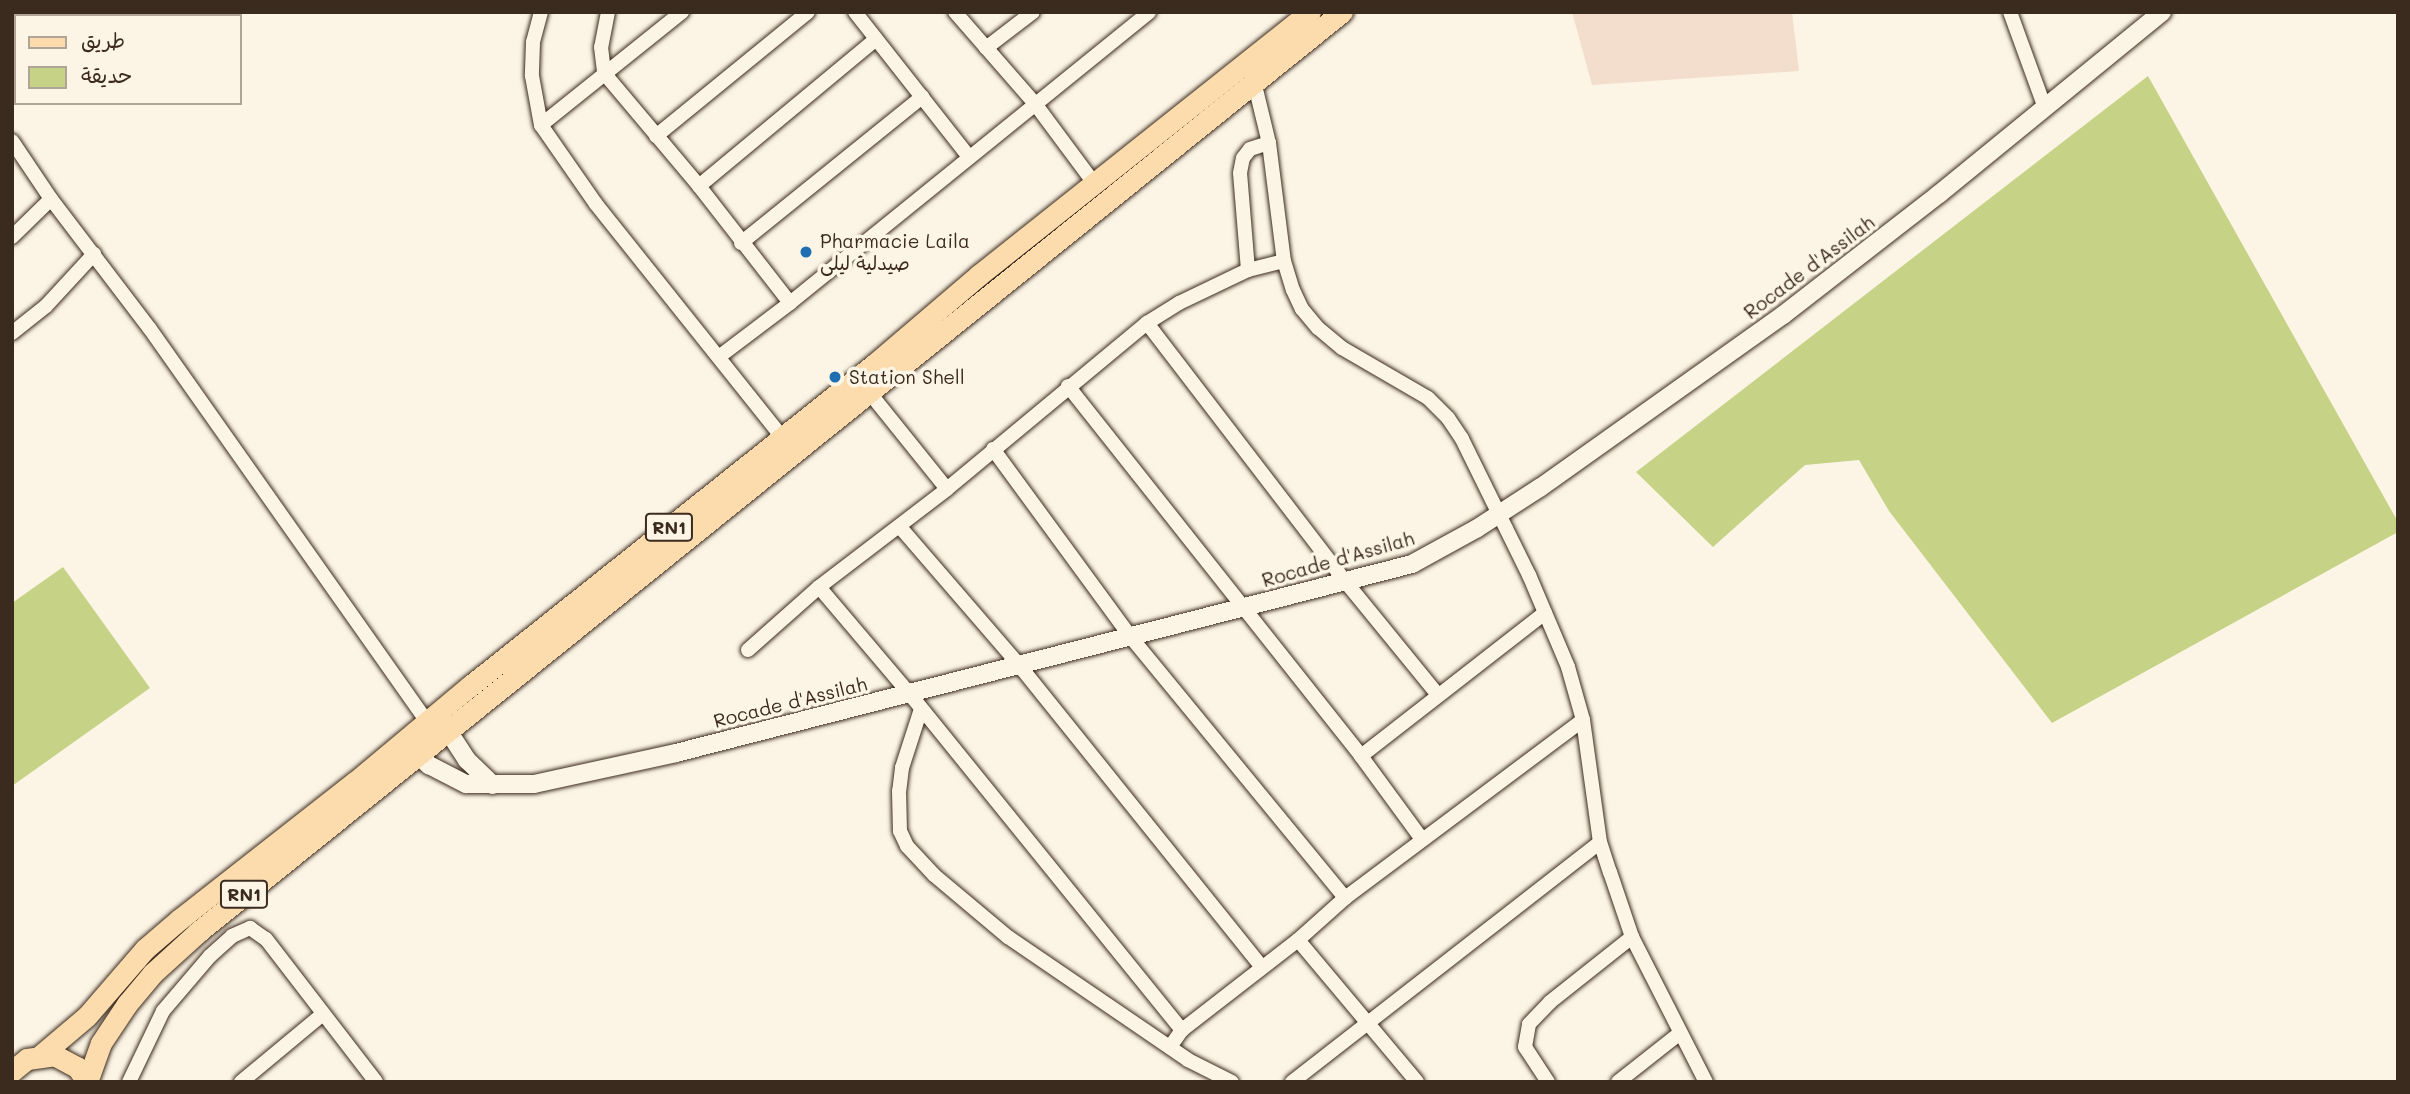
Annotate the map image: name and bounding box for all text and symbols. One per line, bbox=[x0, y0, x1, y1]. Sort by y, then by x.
legend bbox=[14, 14, 242, 105]
text: طريق bbox=[81, 26, 125, 53]
text: حديقة bbox=[81, 61, 132, 88]
street label: Rocade d'Assilah bbox=[1739, 211, 1879, 323]
place label: Pharmacie Laila صيدلية ليلى bbox=[820, 230, 970, 274]
marker: Pharmacie Laila صيدلية ليلى bbox=[798, 244, 814, 260]
place label: Station Shell bbox=[849, 366, 965, 388]
marker: Station Shell bbox=[827, 369, 843, 385]
road number: RN1 bbox=[644, 512, 694, 542]
street label: Rocade d'Assilah bbox=[1259, 526, 1417, 592]
street label: Rocade d'Assilah bbox=[711, 672, 869, 732]
road number: RN1 bbox=[219, 880, 268, 908]

